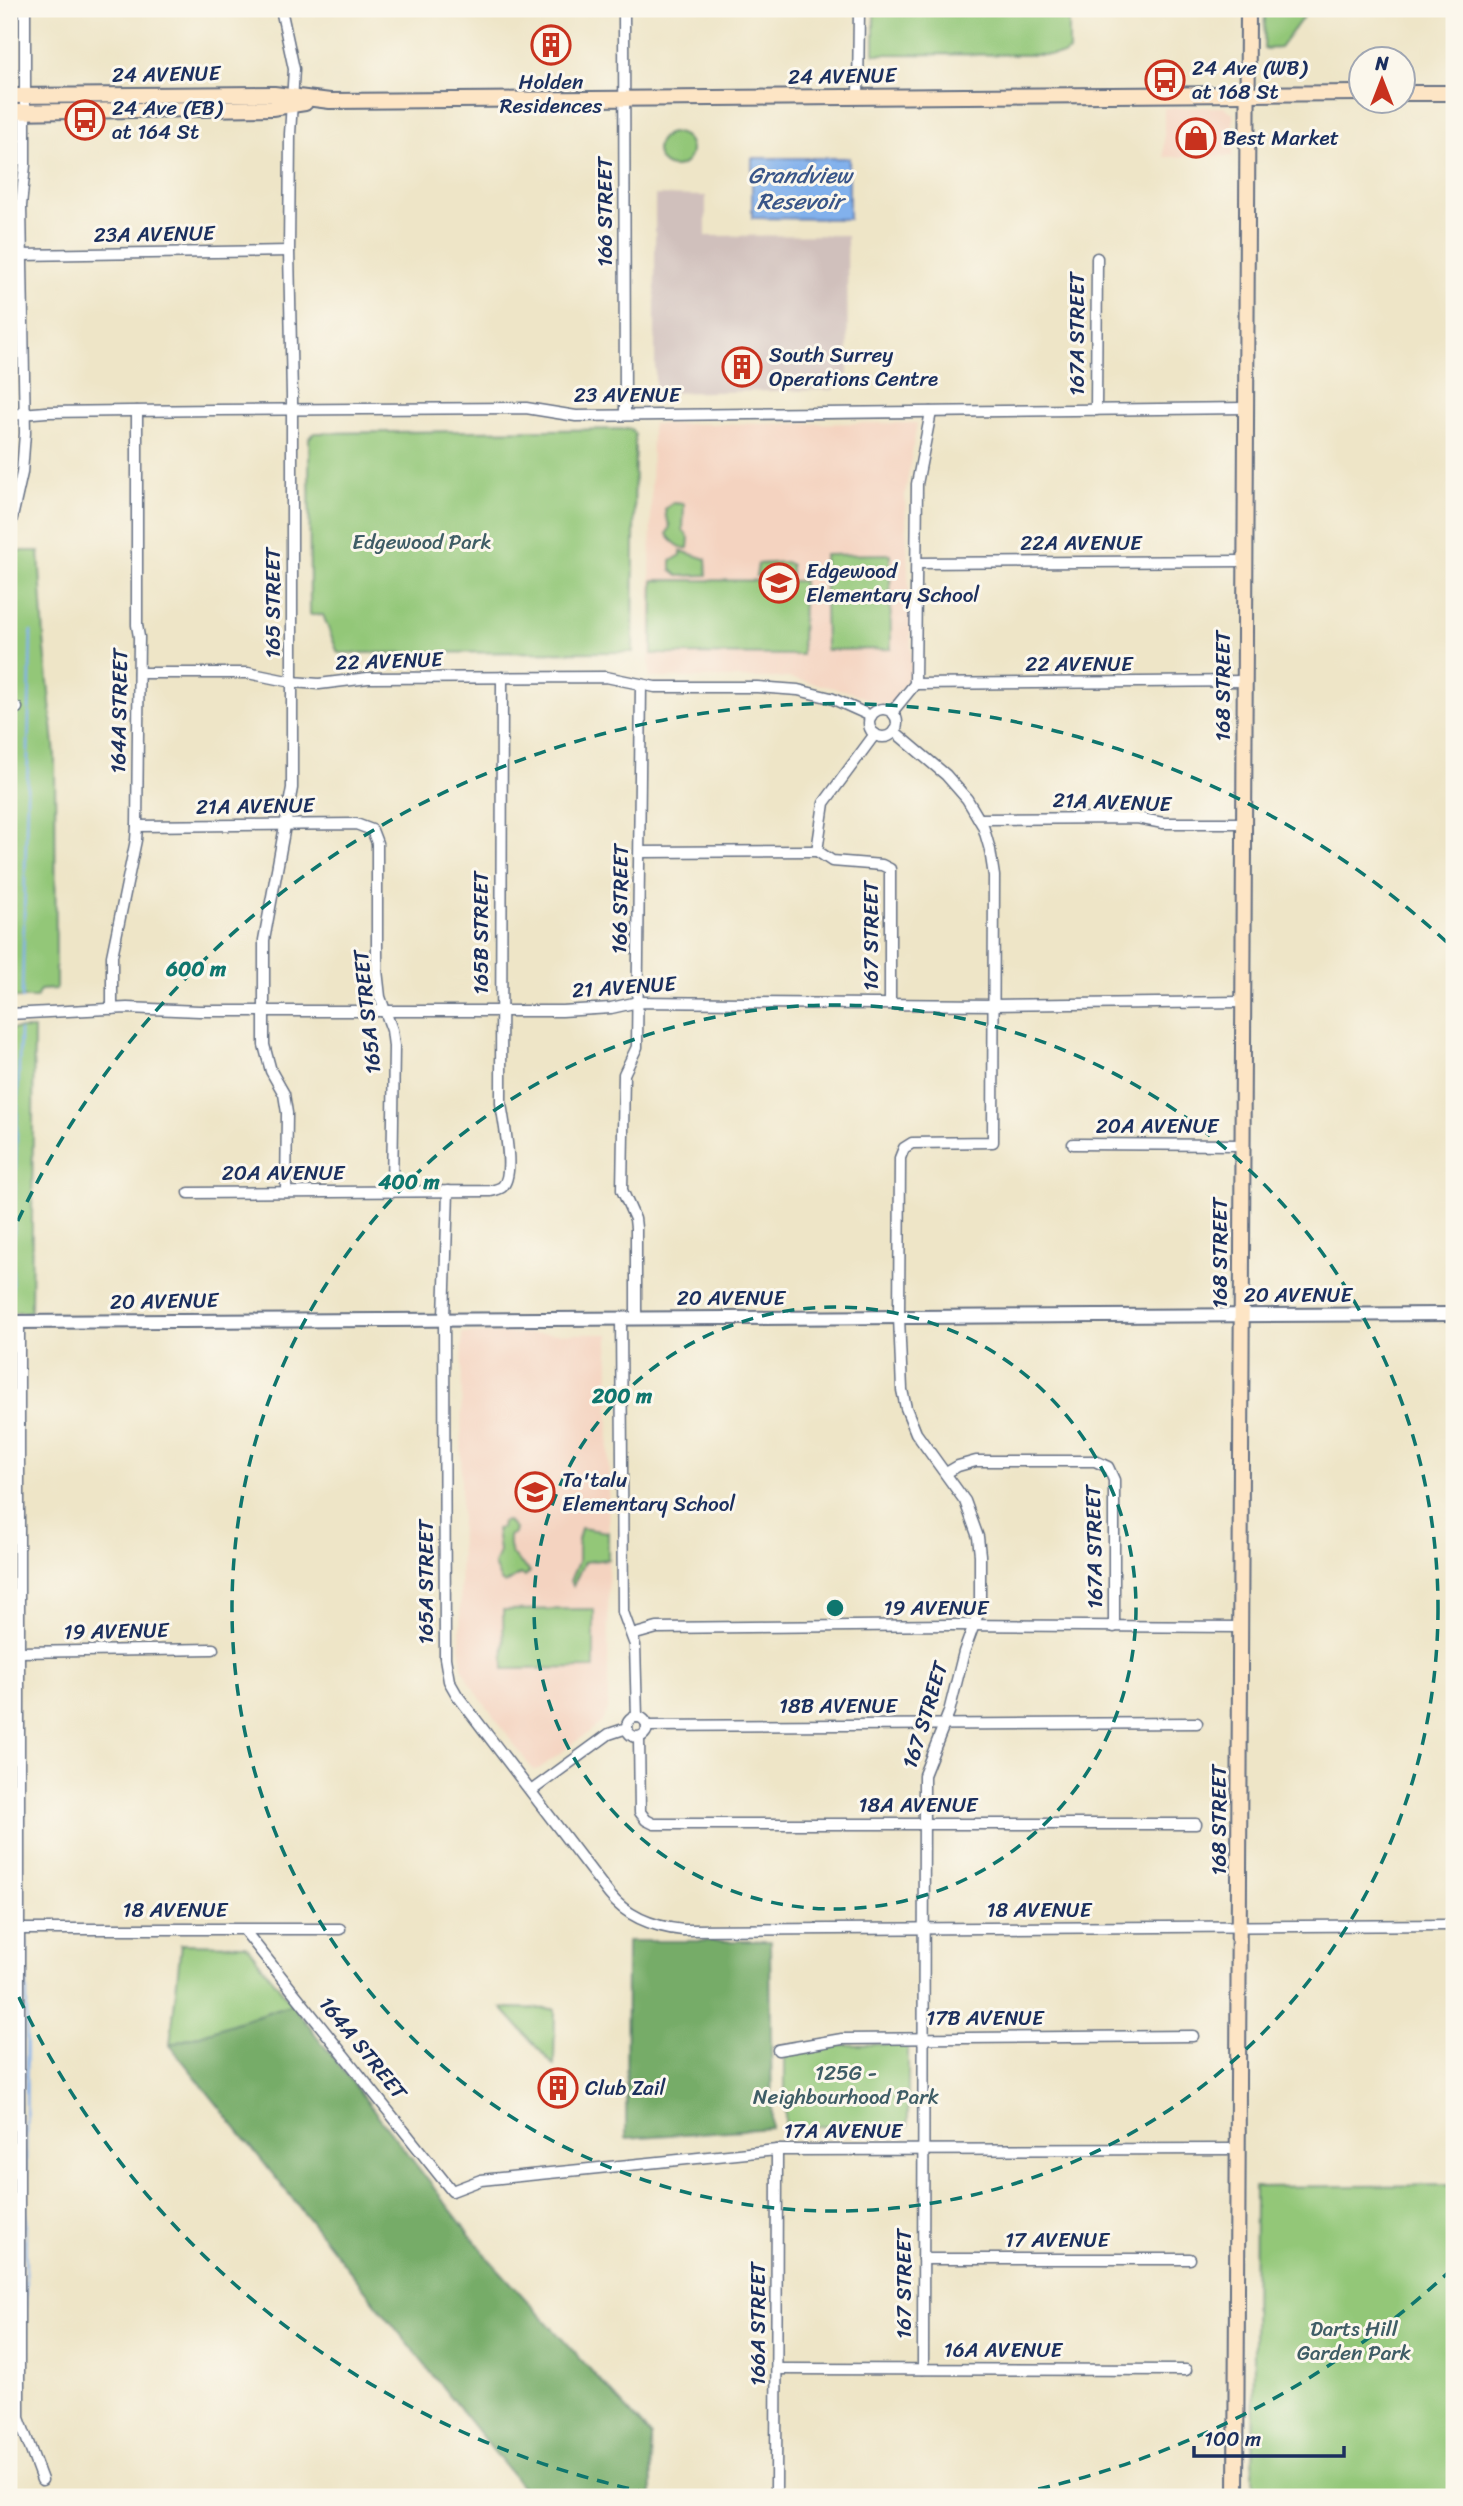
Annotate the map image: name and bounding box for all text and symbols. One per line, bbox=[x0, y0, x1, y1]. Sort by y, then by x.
building icon: Holden Residences bbox=[530, 24, 572, 66]
north arrow bbox=[1348, 46, 1418, 116]
text: N bbox=[1374, 47, 1389, 80]
place label: 24 Ave (WB) at 168 St bbox=[1192, 49, 1309, 111]
street label: 24 AVENUE bbox=[112, 54, 222, 94]
street label: 24 AVENUE bbox=[788, 56, 898, 96]
bus stop icon: 24 Ave (WB) at 168 St bbox=[1144, 59, 1186, 101]
place label: Holden Residences bbox=[500, 63, 603, 125]
place label: 24 Ave (EB) at 164 St bbox=[112, 89, 224, 151]
bus stop icon: 24 Ave (EB) at 164 St bbox=[64, 99, 106, 141]
shop icon: Best Market bbox=[1175, 117, 1217, 159]
place label: Best Market bbox=[1223, 119, 1339, 157]
water label: Grandview Resevoir bbox=[748, 155, 855, 222]
street label: 166 STREET bbox=[586, 156, 624, 267]
street label: 23A AVENUE bbox=[93, 214, 216, 254]
street label: 167A STREET bbox=[1058, 271, 1096, 396]
place label: South Surrey Operations Centre bbox=[769, 336, 938, 398]
building icon: South Surrey Operations Centre bbox=[721, 346, 763, 388]
street label: 23 AVENUE bbox=[574, 376, 682, 414]
park label: Edgewood Park bbox=[352, 523, 492, 561]
street label: 22A AVENUE bbox=[1020, 524, 1143, 562]
street label: 165 STREET bbox=[254, 546, 292, 659]
place label: Edgewood Elementary School bbox=[806, 552, 980, 614]
school or university icon: Edgewood Elementary School bbox=[758, 562, 800, 604]
street label: 168 STREET bbox=[1204, 629, 1242, 741]
street label: 22 AVENUE bbox=[335, 640, 445, 682]
street label: 22 AVENUE bbox=[1025, 645, 1134, 683]
street label: 164A STREET bbox=[99, 647, 139, 774]
street label: 21A AVENUE bbox=[1052, 781, 1173, 823]
street label: 21A AVENUE bbox=[195, 786, 316, 826]
street label: 166 STREET bbox=[600, 842, 640, 954]
street label: 165B STREET bbox=[462, 870, 500, 995]
street label: 167 STREET bbox=[852, 880, 890, 991]
street label: 165A STREET bbox=[341, 947, 392, 1076]
text: 600 m bbox=[165, 950, 227, 988]
street label: 21 AVENUE bbox=[571, 964, 679, 1010]
street label: 20A AVENUE bbox=[1096, 1107, 1220, 1145]
street label: 20A AVENUE bbox=[222, 1154, 346, 1192]
text: 400 m bbox=[377, 1163, 440, 1201]
street label: 168 STREET bbox=[1201, 1196, 1239, 1308]
street label: 20 AVENUE bbox=[1244, 1276, 1354, 1314]
street label: 20 AVENUE bbox=[677, 1279, 787, 1317]
street label: 20 AVENUE bbox=[109, 1281, 220, 1321]
text: 200 m bbox=[591, 1377, 653, 1415]
place label: Ta'talu Elementary School bbox=[562, 1461, 736, 1523]
school or university icon: Ta'talu Elementary School bbox=[514, 1471, 556, 1513]
street label: 167A STREET bbox=[1074, 1483, 1114, 1609]
street label: 165A STREET bbox=[407, 1518, 445, 1644]
street label: 19 AVENUE bbox=[884, 1589, 990, 1627]
centre of rings bbox=[823, 1596, 847, 1620]
street label: 19 AVENUE bbox=[63, 1611, 170, 1651]
street label: 167 STREET bbox=[891, 1655, 960, 1773]
street label: 18B AVENUE bbox=[779, 1687, 898, 1725]
street label: 168 STREET bbox=[1200, 1763, 1238, 1875]
street label: 18A AVENUE bbox=[858, 1786, 979, 1824]
street label: 18 AVENUE bbox=[123, 1891, 229, 1929]
street label: 18 AVENUE bbox=[987, 1891, 1093, 1929]
street label: 164A STREET bbox=[309, 1987, 418, 2110]
street label: 17B AVENUE bbox=[926, 1999, 1045, 2037]
park label: 125G - Neighbourhood Park bbox=[753, 2054, 939, 2116]
building icon: Club Zail bbox=[537, 2067, 579, 2109]
place label: Club Zail bbox=[585, 2069, 666, 2107]
street label: 17A AVENUE bbox=[784, 2112, 904, 2150]
street label: 17 AVENUE bbox=[1005, 2221, 1110, 2259]
street label: 167 STREET bbox=[885, 2228, 923, 2339]
street label: 166A STREET bbox=[739, 2261, 777, 2386]
park label: Darts Hill Garden Park bbox=[1297, 2310, 1411, 2372]
street label: 16A AVENUE bbox=[944, 2331, 1063, 2369]
scale bar bbox=[1194, 2415, 1344, 2459]
text: 100 m bbox=[1204, 2420, 1261, 2458]

